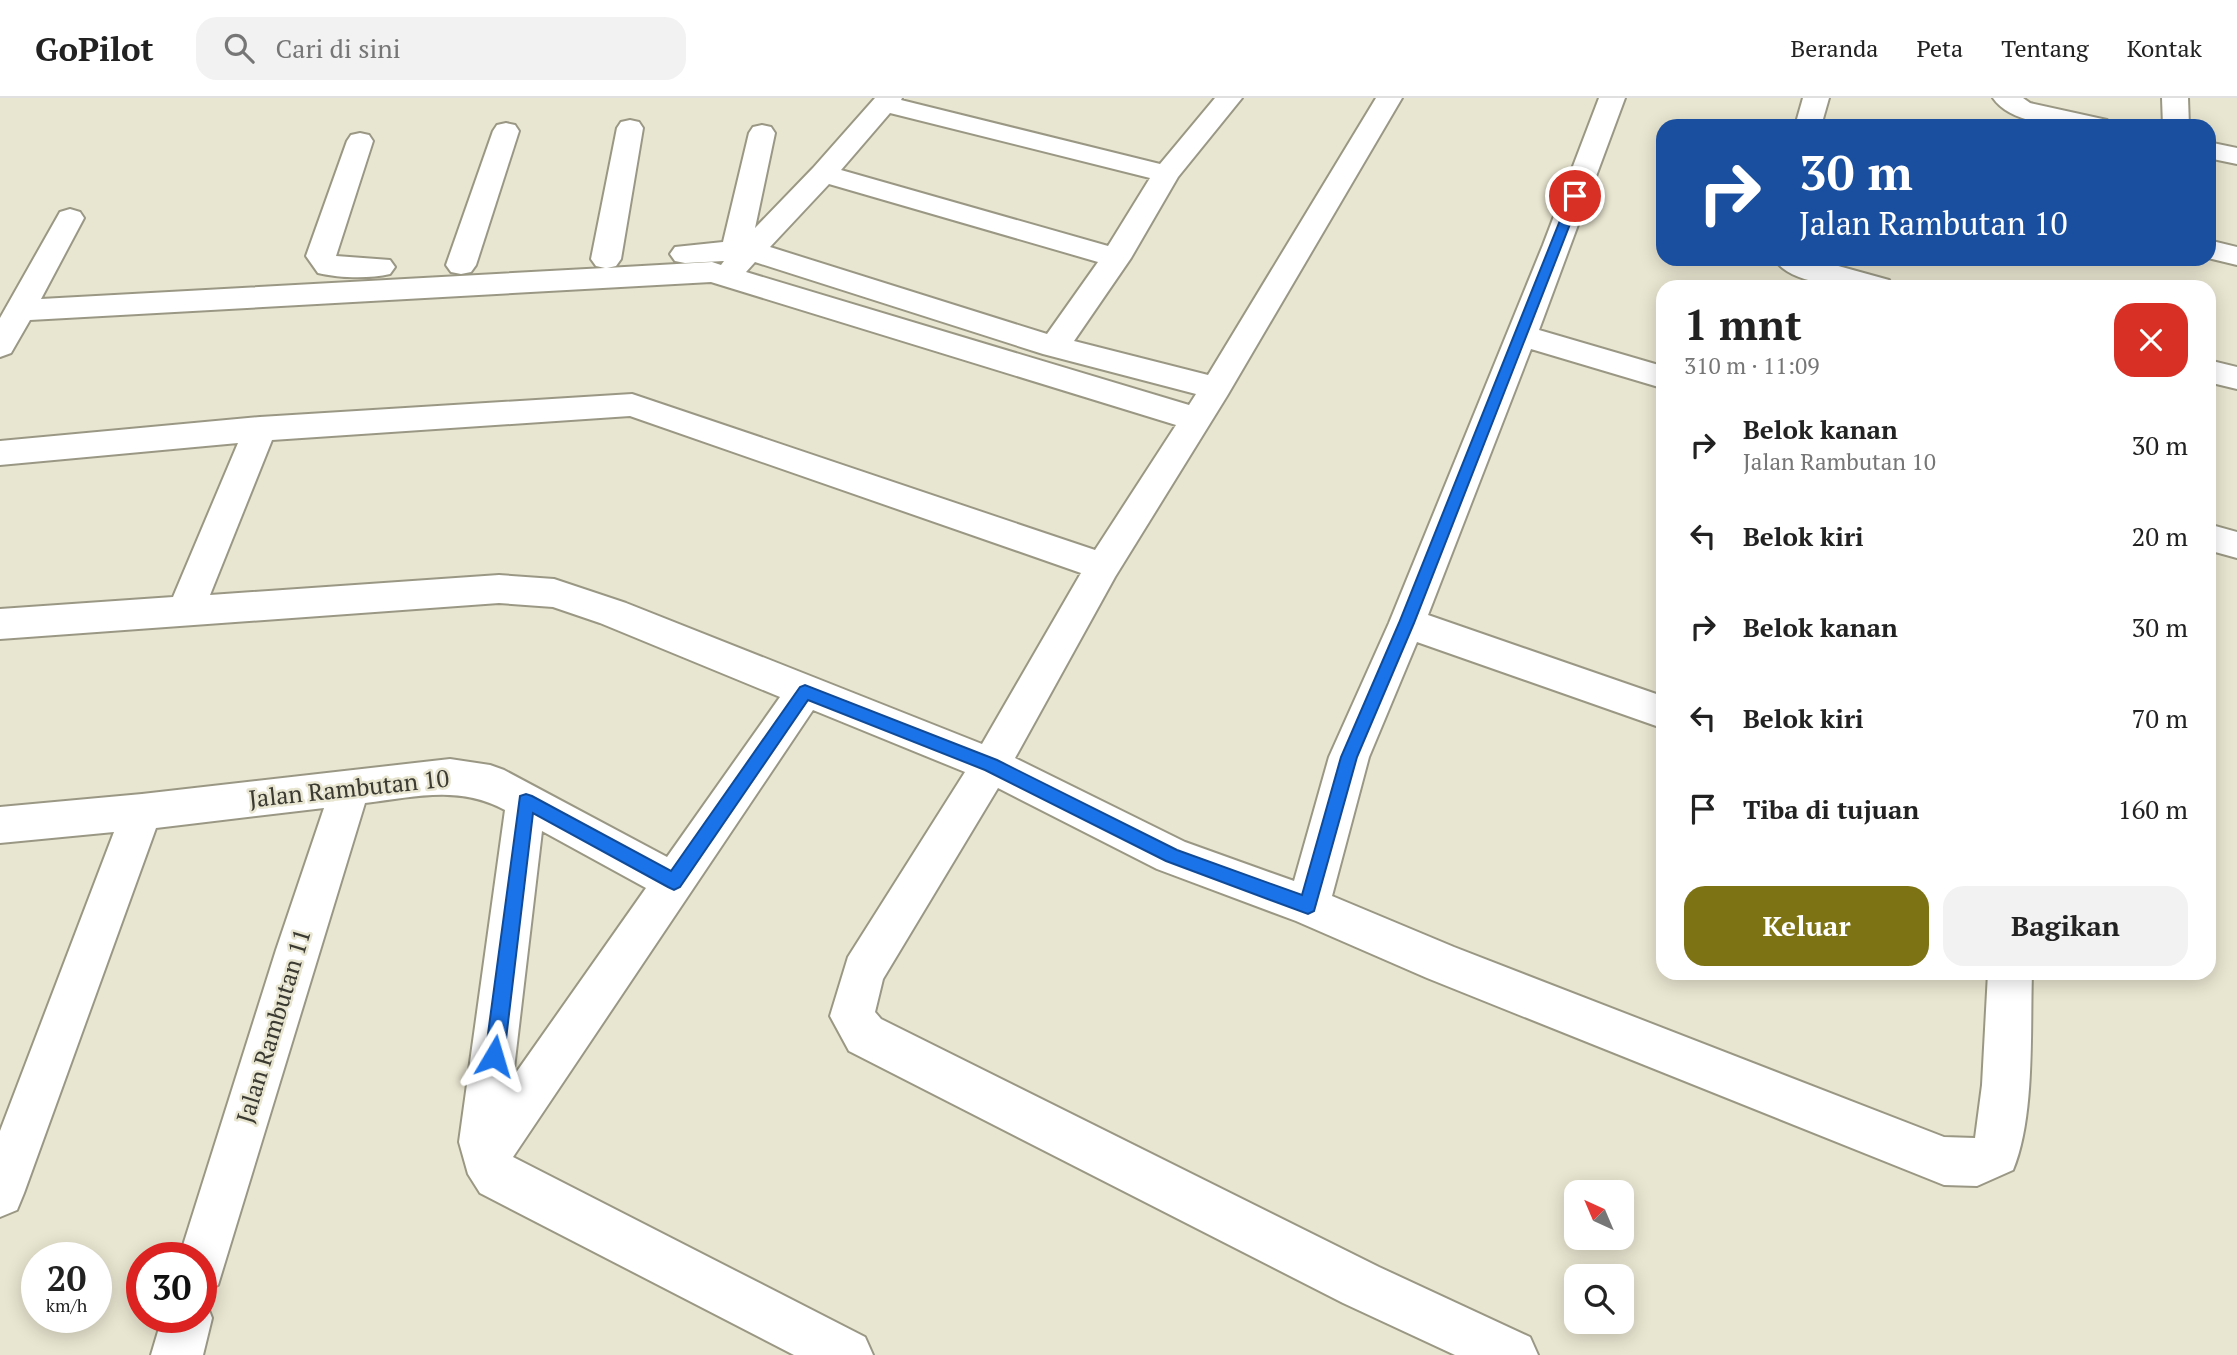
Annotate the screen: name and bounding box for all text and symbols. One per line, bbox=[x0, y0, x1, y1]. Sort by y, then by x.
search box bbox=[196, 17, 686, 80]
text: GoPilot bbox=[35, 27, 154, 70]
icon: search bbox=[220, 29, 258, 67]
text: Cari di sini bbox=[276, 31, 401, 65]
text: Beranda bbox=[1791, 32, 1878, 64]
text: Peta bbox=[1916, 32, 1963, 64]
text: Tentang bbox=[2001, 32, 2089, 64]
text: Kontak bbox=[2127, 32, 2202, 64]
text: 30 m bbox=[1799, 139, 1913, 204]
icon: right bbox=[1684, 147, 1775, 238]
pin bbox=[1545, 166, 1605, 226]
icon: arrive bbox=[1556, 177, 1594, 215]
text: Jalan Rambutan 10 bbox=[1799, 202, 2068, 244]
text: 1 mnt bbox=[1684, 296, 1802, 352]
button: close bbox=[2114, 303, 2188, 377]
text: 310 m · 11:09 bbox=[1684, 350, 1819, 381]
text: Belok kanan bbox=[1743, 412, 1898, 446]
icon: right bbox=[1684, 426, 1722, 464]
text: 30 m bbox=[2132, 428, 2188, 462]
text: Jalan Rambutan 10 bbox=[1743, 446, 1936, 477]
icon: left bbox=[1684, 517, 1722, 555]
text: Belok kiri bbox=[1743, 519, 1864, 553]
text: 20 m bbox=[2132, 519, 2188, 553]
icon: right bbox=[1684, 608, 1722, 646]
text: Belok kanan bbox=[1743, 610, 1898, 644]
text: 30 m bbox=[2132, 610, 2188, 644]
icon: left bbox=[1684, 699, 1722, 737]
text: Belok kiri bbox=[1743, 701, 1864, 735]
text: 70 m bbox=[2132, 701, 2188, 735]
street label: Jalan Rambutan 10 bbox=[247, 762, 451, 814]
icon: arrive bbox=[1684, 790, 1722, 828]
text: Tiba di tujuan bbox=[1743, 792, 1919, 826]
text: 160 m bbox=[2118, 792, 2188, 826]
button: Keluar bbox=[1684, 886, 1929, 966]
button: Bagikan bbox=[1943, 886, 2188, 966]
street label: Jalan Rambutan 11 bbox=[228, 925, 318, 1127]
position arrow bbox=[457, 1019, 531, 1093]
north arrow bbox=[1564, 1180, 1634, 1250]
map controls bbox=[1564, 1180, 1634, 1334]
speed limit sign: 30 bbox=[126, 1242, 217, 1333]
text: 20 bbox=[47, 1255, 86, 1301]
button: search bbox=[1564, 1264, 1634, 1334]
text: km/h bbox=[46, 1293, 87, 1317]

